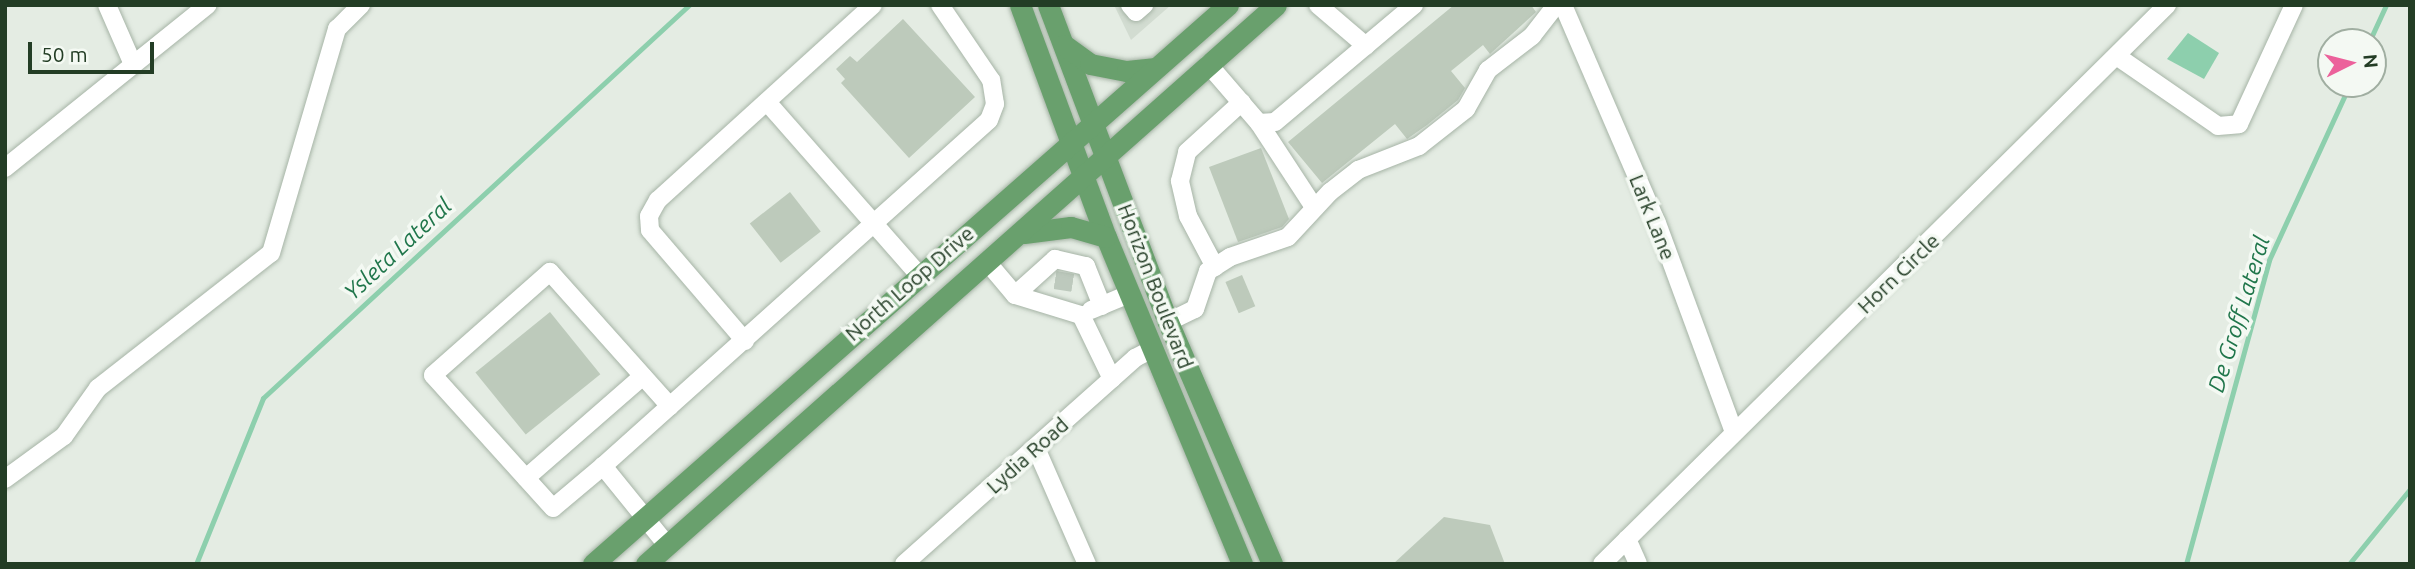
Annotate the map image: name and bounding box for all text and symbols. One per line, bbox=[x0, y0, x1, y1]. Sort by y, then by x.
scale bar bbox=[32, 28, 158, 72]
north arrow bbox=[2317, 28, 2387, 98]
text: 50 m bbox=[41, 42, 88, 66]
text: N bbox=[2359, 53, 2383, 69]
street label: Lark Lane bbox=[1624, 171, 1682, 263]
water label: Ysleta Lateral bbox=[338, 192, 458, 306]
street label: Horizon Boulevard bbox=[1113, 200, 1199, 372]
street label: North Loop Drive bbox=[839, 220, 979, 346]
street label: Horn Circle bbox=[1852, 228, 1944, 318]
water label: De Groff Lateral bbox=[2202, 233, 2276, 395]
street label: Lydia Road bbox=[981, 412, 1073, 498]

